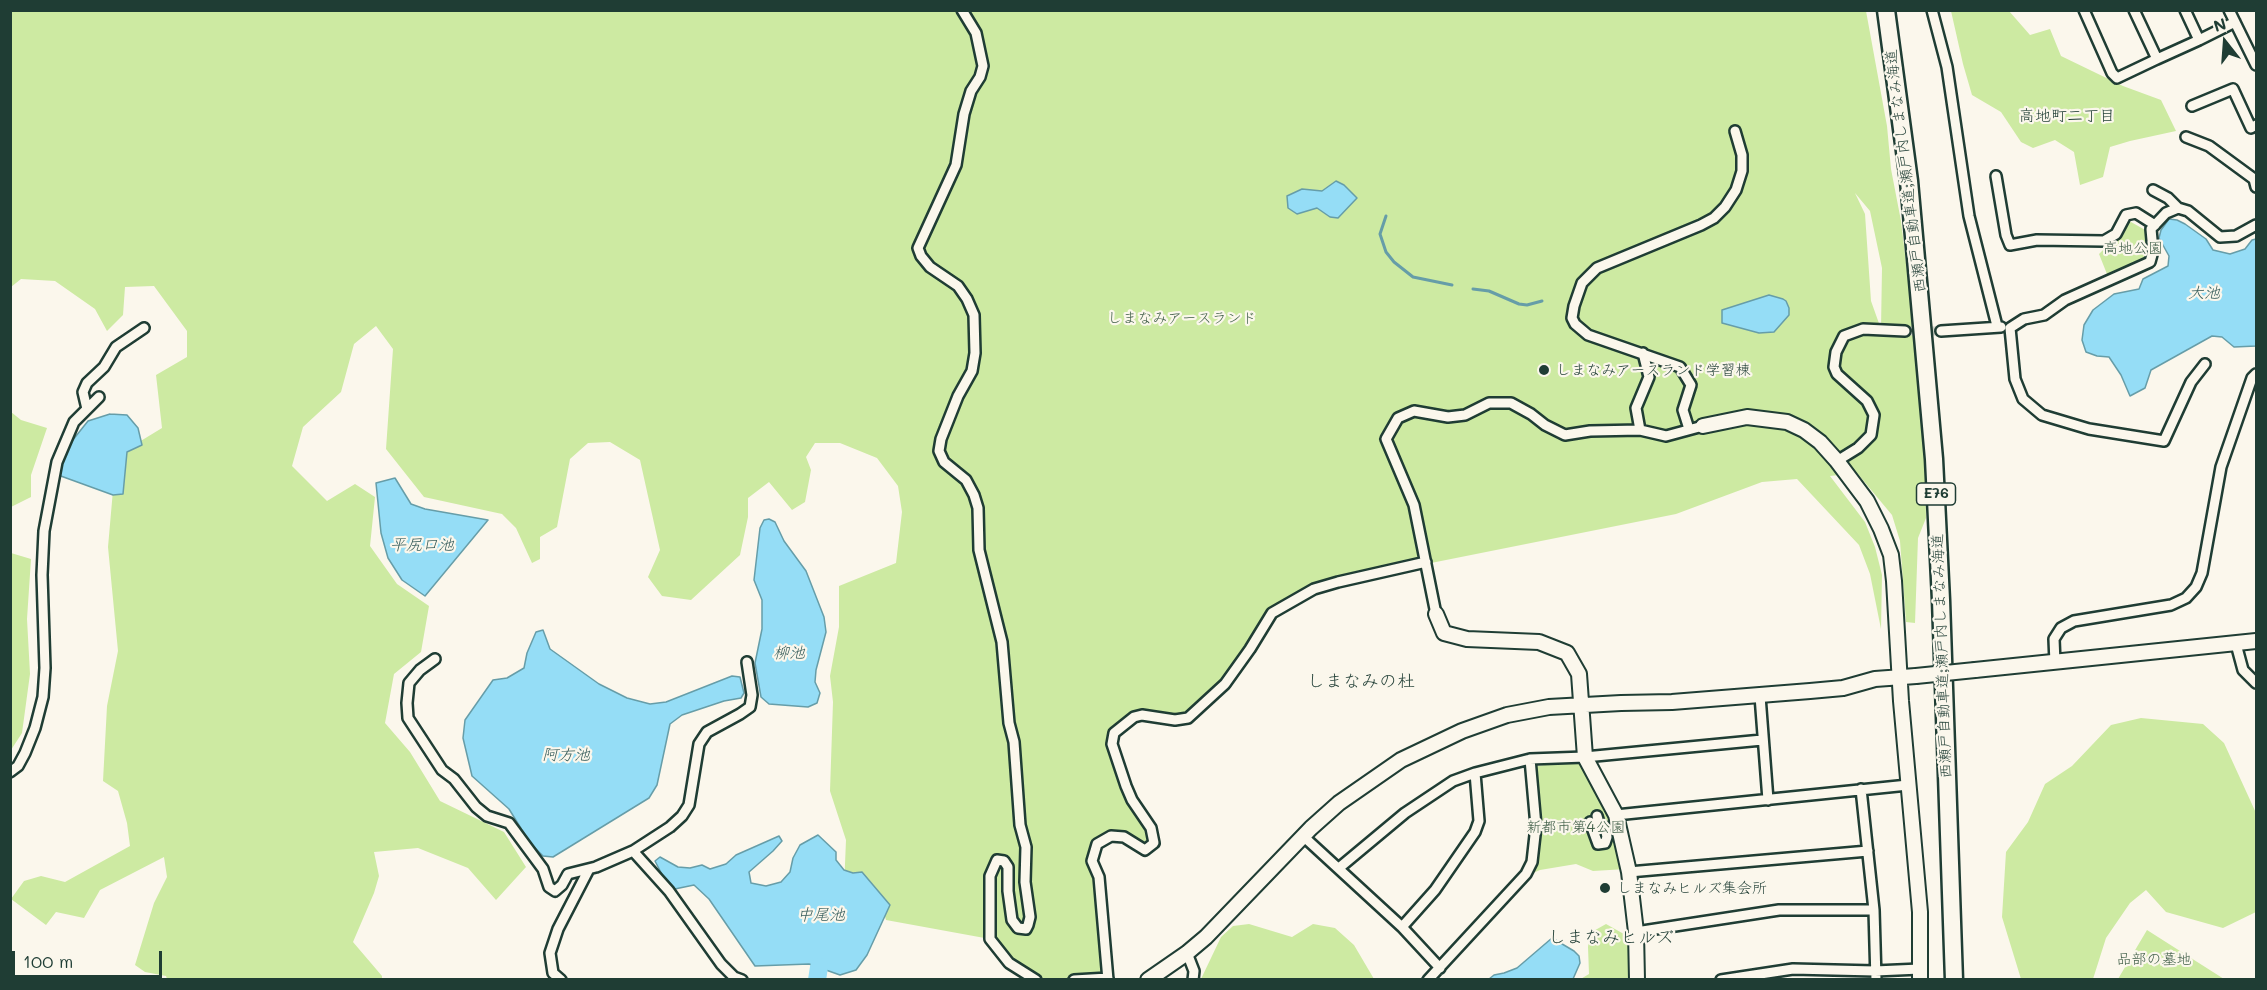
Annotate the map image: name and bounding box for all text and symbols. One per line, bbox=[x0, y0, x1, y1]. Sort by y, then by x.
north arrow bbox=[2195, 12, 2255, 72]
text: N bbox=[2211, 12, 2228, 36]
street label: 西瀬戸自動車道;瀬戸内しまなみ海道 bbox=[1882, 48, 1930, 294]
district label: 高地町二丁目 bbox=[2019, 106, 2115, 126]
park label: 高地公園 bbox=[2103, 239, 2163, 257]
water label: 大池 bbox=[2188, 283, 2220, 303]
park label: しまなみアースランド bbox=[1107, 309, 1257, 327]
place label: しまなみアースランド学習棟 bbox=[1556, 361, 1750, 379]
marker: しまなみアースランド学習棟 bbox=[1537, 363, 1551, 377]
road number: E76 bbox=[1916, 483, 1956, 505]
street label: 西瀬戸自動車道;瀬戸内しまなみ海道 bbox=[1929, 533, 1955, 779]
water label: 平尻口池 bbox=[390, 535, 454, 555]
water label: 柳池 bbox=[773, 643, 805, 663]
district label: しまなみの杜 bbox=[1307, 670, 1415, 692]
water label: 阿方池 bbox=[542, 745, 590, 765]
park label: 新都市第4公園 bbox=[1527, 818, 1625, 836]
place label: しまなみヒルズ集会所 bbox=[1617, 879, 1767, 897]
marker: しまなみヒルズ集会所 bbox=[1598, 881, 1612, 895]
water label: 中尾池 bbox=[797, 905, 845, 925]
district label: しまなみヒルズ bbox=[1548, 926, 1674, 948]
scale bar bbox=[15, 939, 165, 977]
text: 100 m bbox=[23, 949, 73, 973]
park label: 品部の墓地 bbox=[2117, 950, 2191, 968]

